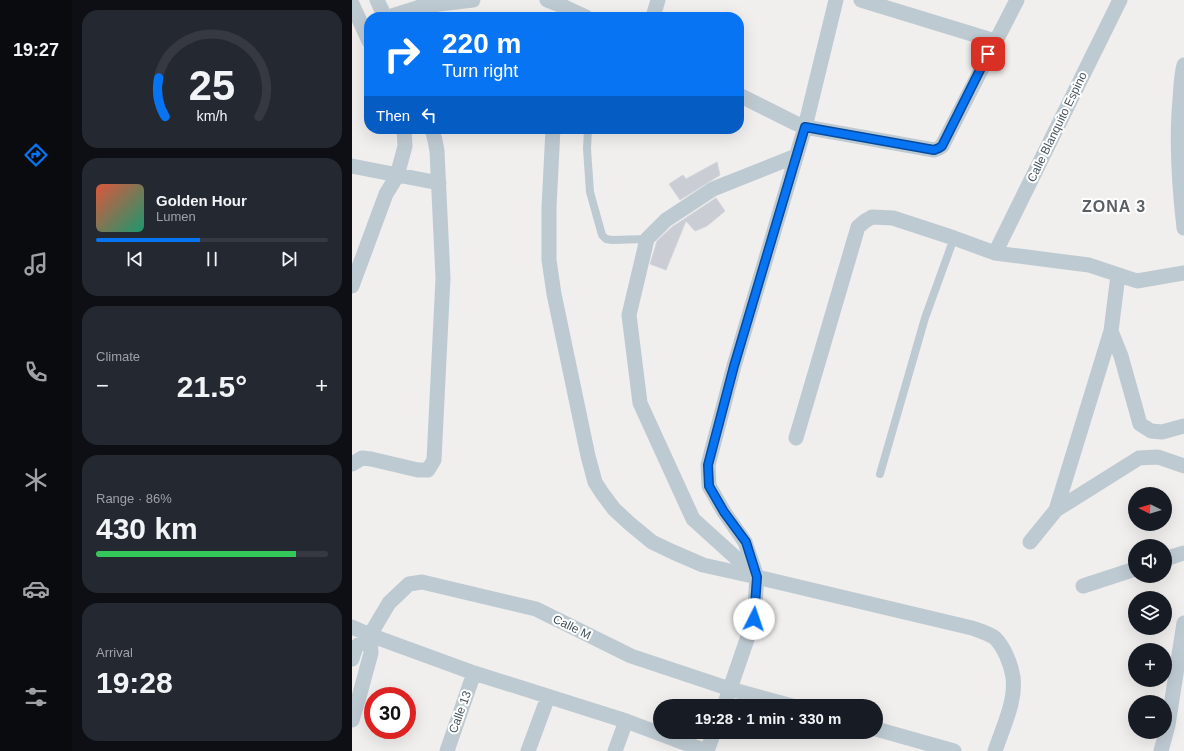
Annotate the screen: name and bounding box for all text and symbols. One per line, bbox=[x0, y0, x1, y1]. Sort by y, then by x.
icon: right bbox=[376, 28, 428, 80]
text: 220 m bbox=[442, 28, 521, 59]
pin bbox=[971, 37, 1005, 71]
text: 19:27 bbox=[13, 40, 59, 60]
icon: arrive bbox=[977, 43, 999, 65]
text: Turn right bbox=[442, 61, 518, 81]
text: 25 bbox=[189, 62, 235, 109]
street label: Calle Blanquito Espino bbox=[1024, 69, 1090, 184]
icon: left bbox=[418, 104, 440, 126]
text: Then bbox=[376, 107, 410, 124]
text: km/h bbox=[197, 108, 228, 124]
icon: directions bbox=[22, 141, 50, 169]
text: Golden Hour bbox=[156, 192, 247, 209]
district label: ZONA 3 bbox=[1082, 198, 1146, 215]
text: Lumen bbox=[156, 209, 196, 224]
icon: previous bbox=[124, 248, 146, 270]
icon: pause bbox=[201, 248, 223, 270]
icon: next bbox=[278, 248, 300, 270]
icon: music bbox=[22, 250, 50, 278]
text: Climate bbox=[96, 349, 140, 364]
icon: phone bbox=[22, 358, 50, 386]
text: 21.5° bbox=[177, 370, 247, 403]
text: − bbox=[96, 373, 109, 398]
text: + bbox=[315, 373, 328, 398]
icon: climate bbox=[22, 466, 50, 494]
north arrow bbox=[1128, 487, 1172, 531]
map controls bbox=[1128, 487, 1172, 739]
text: Range · 86% bbox=[96, 491, 172, 506]
text: 430 km bbox=[96, 512, 198, 545]
button: sound bbox=[1128, 539, 1172, 583]
icon: car bbox=[22, 575, 50, 603]
button: layers bbox=[1128, 591, 1172, 635]
position arrow bbox=[733, 598, 775, 640]
street label: Calle M bbox=[551, 612, 593, 642]
button: + bbox=[1128, 643, 1172, 687]
text: Arrival bbox=[96, 645, 133, 660]
text: 19:28 bbox=[96, 666, 173, 699]
icon: filters bbox=[22, 683, 50, 711]
speed limit sign: 30 bbox=[364, 687, 416, 739]
street label: Calle 13 bbox=[446, 689, 474, 735]
button: − bbox=[1128, 695, 1172, 739]
text: 19:28 · 1 min · 330 m bbox=[695, 710, 841, 727]

